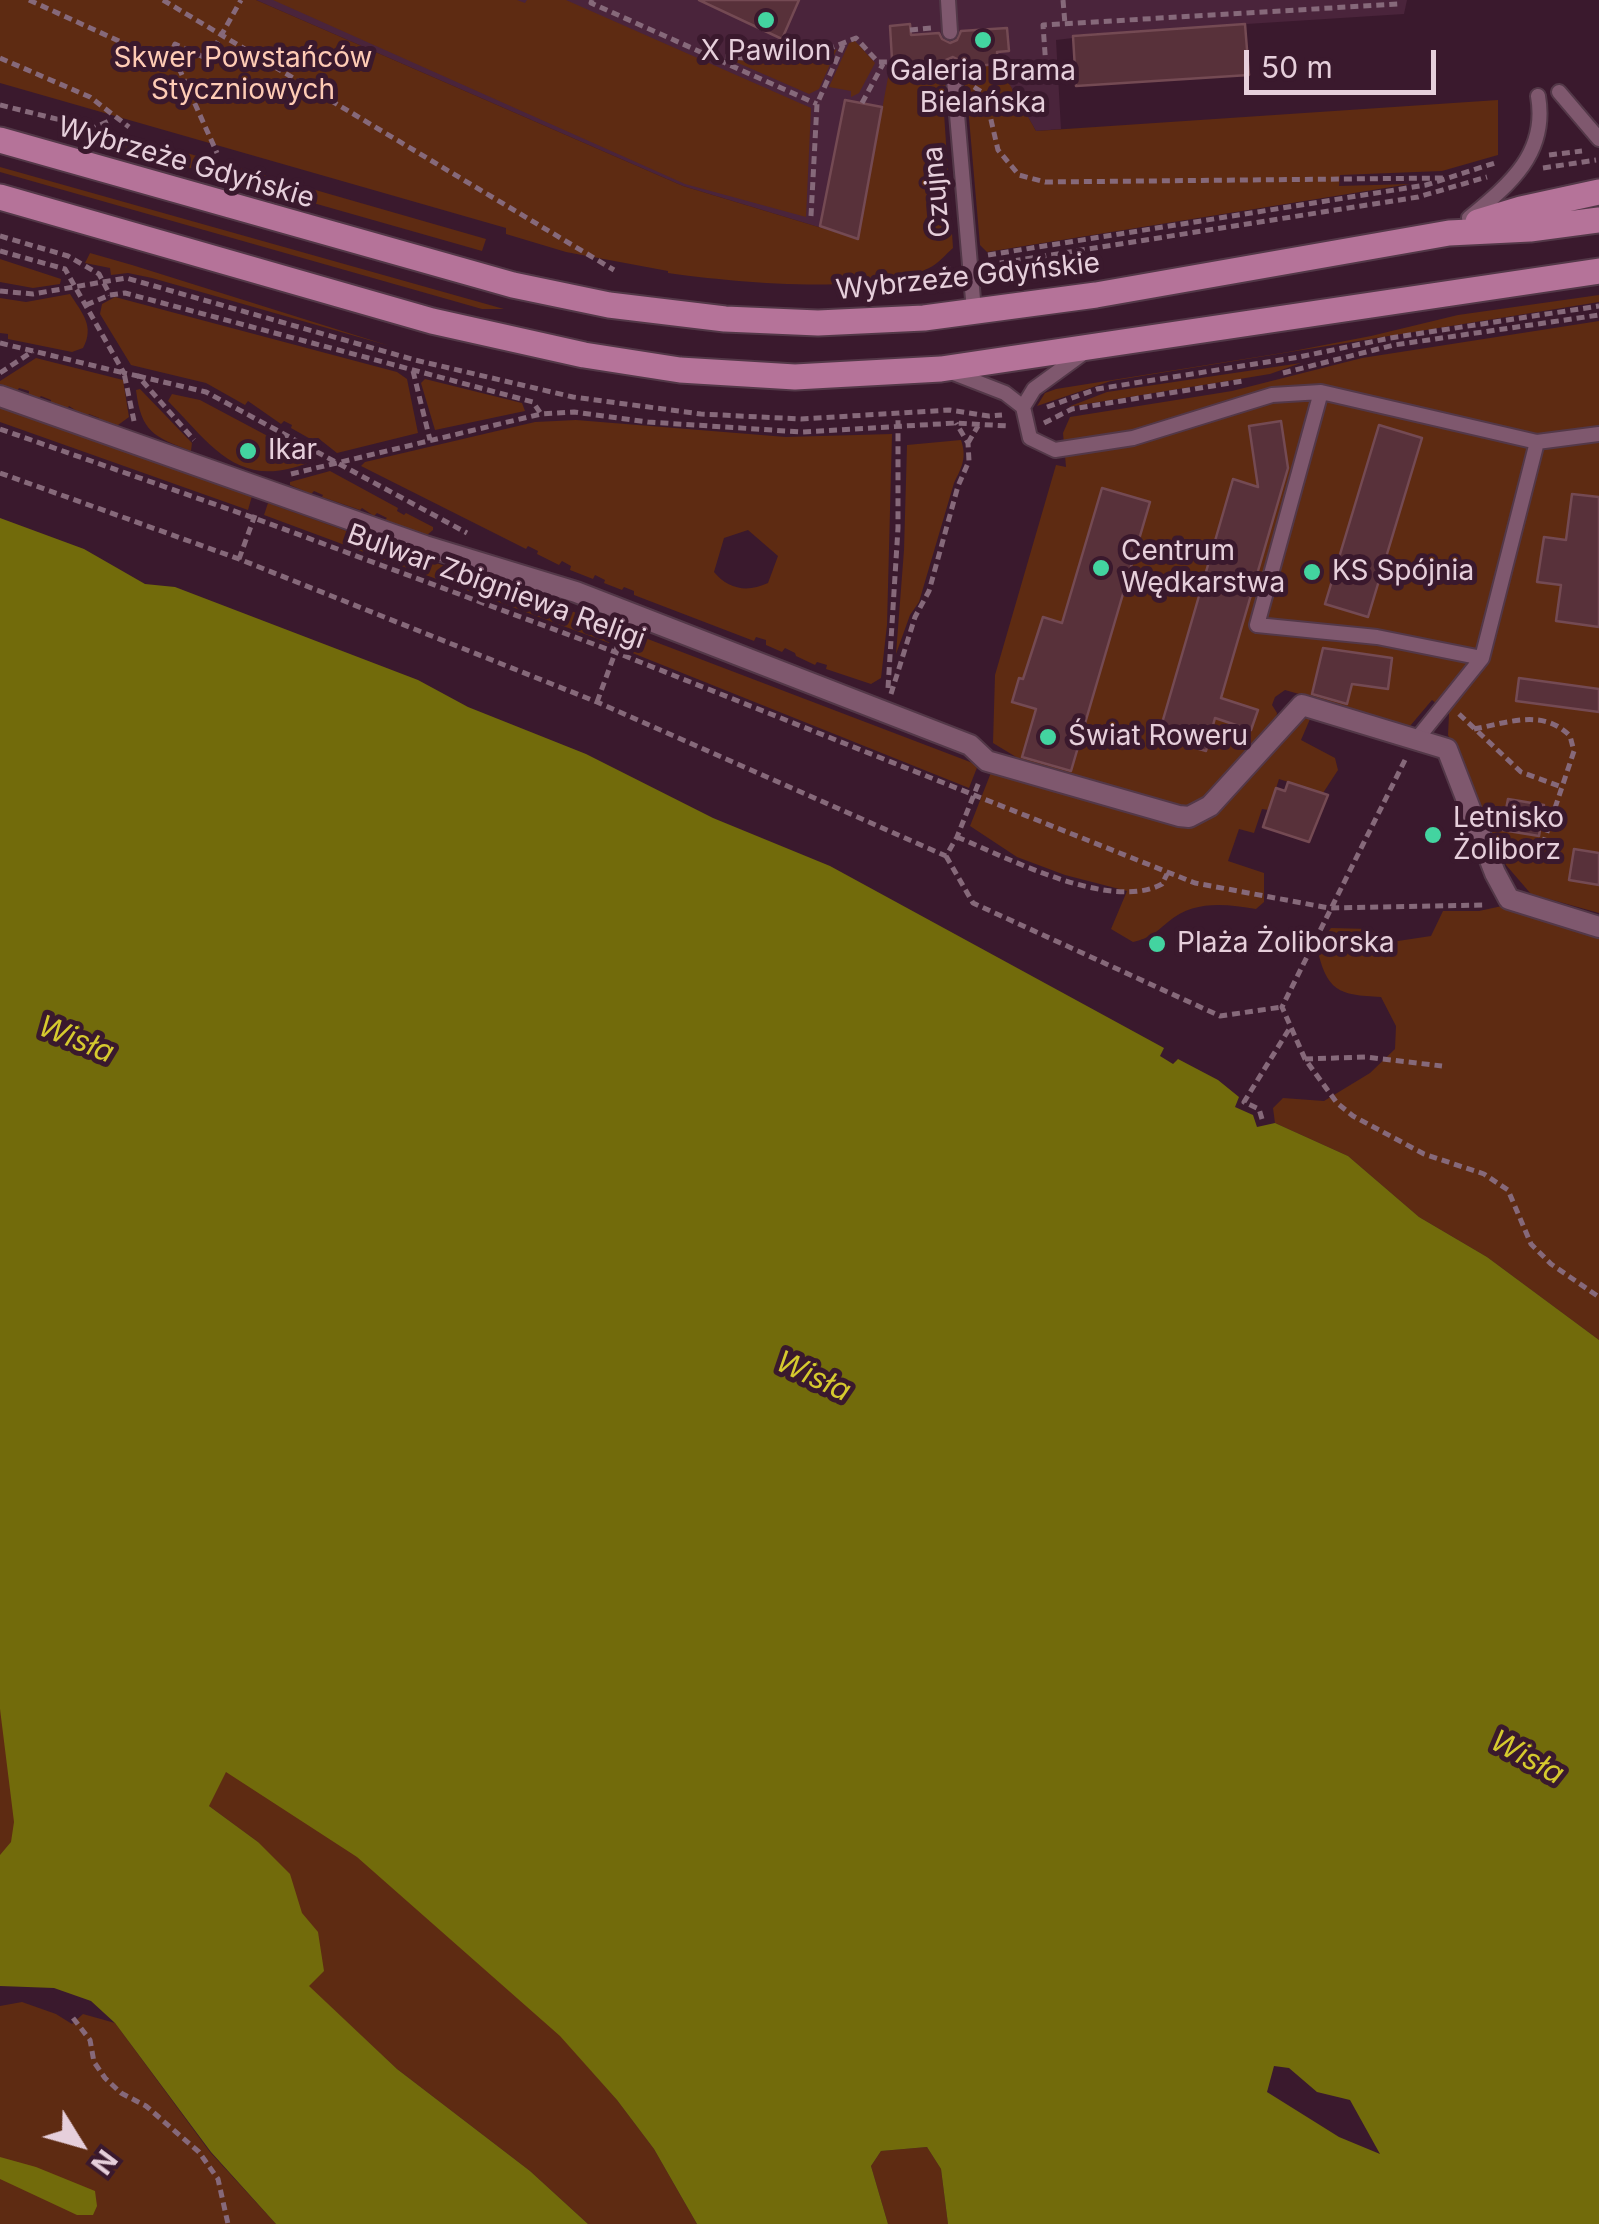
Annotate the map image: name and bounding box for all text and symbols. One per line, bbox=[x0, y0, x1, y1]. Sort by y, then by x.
marker: X Pawilon bbox=[755, 9, 777, 31]
marker: Galeria Brama Bielańska bbox=[972, 29, 994, 51]
scale bar bbox=[1249, 30, 1442, 92]
place label: X Pawilon bbox=[701, 35, 831, 69]
park label: Skwer Powstańców Styczniowych bbox=[114, 42, 372, 108]
text: 50 m bbox=[1261, 49, 1333, 85]
place label: Galeria Brama Bielańska bbox=[890, 55, 1076, 121]
street label: Wybrzeże Gdyńskie bbox=[54, 110, 318, 216]
street label: Czujna bbox=[916, 145, 958, 239]
street label: Wybrzeże Gdyńskie bbox=[834, 246, 1102, 308]
place label: Ikar bbox=[268, 434, 317, 468]
marker: Ikar bbox=[237, 440, 259, 462]
street label: Bulwar Zbigniewa Religi bbox=[342, 517, 650, 657]
place label: Centrum Wędkarstwa bbox=[1121, 535, 1285, 601]
place label: KS Spójnia bbox=[1332, 555, 1474, 589]
marker: Centrum Wędkarstwa bbox=[1090, 557, 1112, 579]
marker: KS Spójnia bbox=[1301, 561, 1323, 583]
place label: Świat Roweru bbox=[1068, 720, 1248, 754]
marker: Świat Roweru bbox=[1037, 726, 1059, 748]
place label: Letnisko Żoliborz bbox=[1453, 802, 1564, 868]
marker: Letnisko Żoliborz bbox=[1422, 824, 1444, 846]
place label: Plaża Żoliborska bbox=[1177, 927, 1395, 961]
marker: Plaża Żoliborska bbox=[1146, 933, 1168, 955]
water label: Wisła bbox=[33, 1009, 119, 1071]
water label: Wisła bbox=[770, 1344, 856, 1410]
water label: Wisła bbox=[1484, 1723, 1570, 1793]
north arrow bbox=[30, 2094, 130, 2194]
text: N bbox=[84, 2143, 124, 2181]

